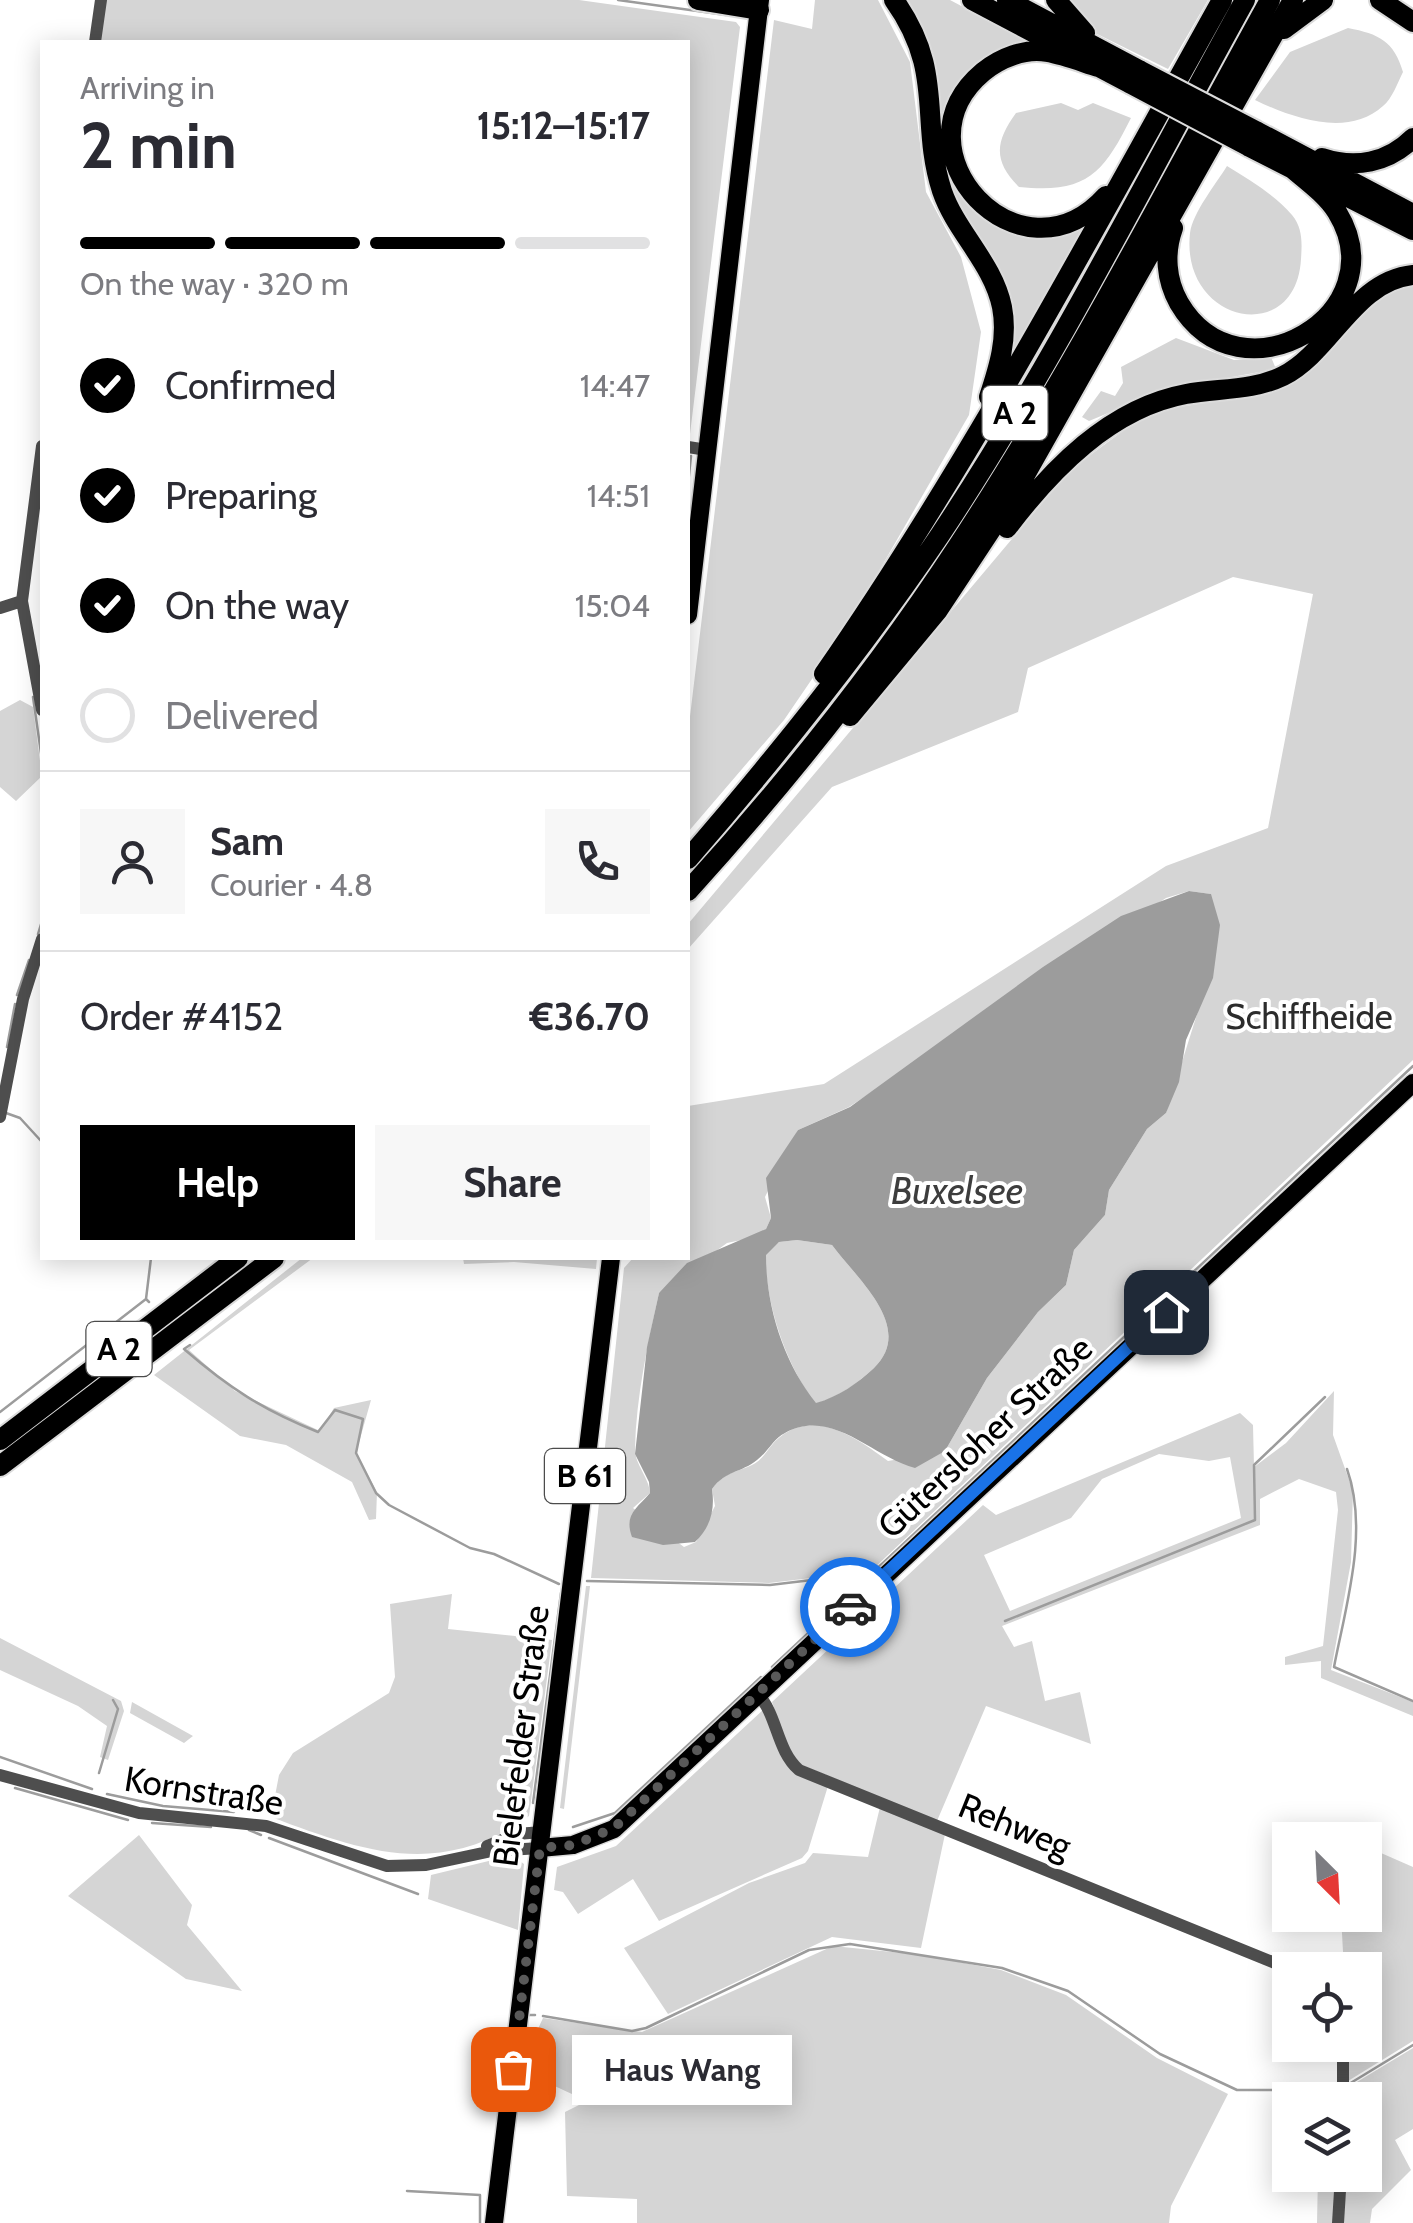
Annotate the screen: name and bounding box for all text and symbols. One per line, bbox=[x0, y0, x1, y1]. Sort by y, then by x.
text: Arriving in bbox=[80, 68, 215, 107]
text: 15:12–15:17 bbox=[477, 102, 650, 149]
text: 2 min bbox=[80, 105, 237, 184]
text: On the way · 320 m bbox=[80, 264, 349, 303]
icon: check bbox=[80, 358, 135, 413]
text: Confirmed bbox=[165, 362, 336, 409]
text: 14:47 bbox=[580, 366, 650, 405]
road number: A 2 bbox=[982, 386, 1048, 440]
icon: check bbox=[80, 468, 135, 523]
text: Preparing bbox=[165, 472, 317, 519]
text: 14:51 bbox=[587, 476, 650, 515]
icon: check bbox=[80, 578, 135, 633]
text: On the way bbox=[165, 582, 349, 629]
text: 15:04 bbox=[575, 586, 650, 625]
text: Delivered bbox=[165, 692, 319, 739]
button: person bbox=[80, 809, 185, 914]
button: phone bbox=[545, 809, 650, 914]
text: Sam bbox=[210, 818, 284, 865]
text: Courier · 4.8 bbox=[210, 865, 373, 904]
text: Order #4152 bbox=[80, 993, 283, 1040]
text: €36.70 bbox=[530, 993, 650, 1040]
park label: Schiffheide bbox=[1225, 995, 1393, 1038]
button: Help bbox=[80, 1125, 355, 1240]
button: Share bbox=[375, 1125, 650, 1240]
water label: Buxelsee bbox=[891, 1167, 1023, 1214]
pin bbox=[1124, 1270, 1209, 1355]
icon: home bbox=[1139, 1285, 1194, 1340]
road number: A 2 bbox=[86, 1322, 152, 1376]
street label: Gütersloher Straße bbox=[869, 1326, 1101, 1547]
road number: B 61 bbox=[545, 1449, 625, 1503]
courier bbox=[800, 1557, 900, 1657]
icon: car bbox=[823, 1580, 878, 1635]
street label: Bielefelder Straße bbox=[483, 1603, 558, 1869]
street label: Kornstraße bbox=[122, 1757, 287, 1824]
street label: Rehweg bbox=[953, 1784, 1078, 1868]
north arrow bbox=[1272, 1822, 1382, 1932]
map controls bbox=[1272, 1822, 1382, 2192]
button: locate bbox=[1272, 1952, 1382, 2062]
pin bbox=[471, 2027, 556, 2112]
callout: Haus Wang bbox=[573, 2034, 793, 2104]
icon: bag bbox=[486, 2042, 541, 2097]
text: Haus Wang bbox=[604, 2050, 760, 2089]
button: layers bbox=[1272, 2082, 1382, 2192]

